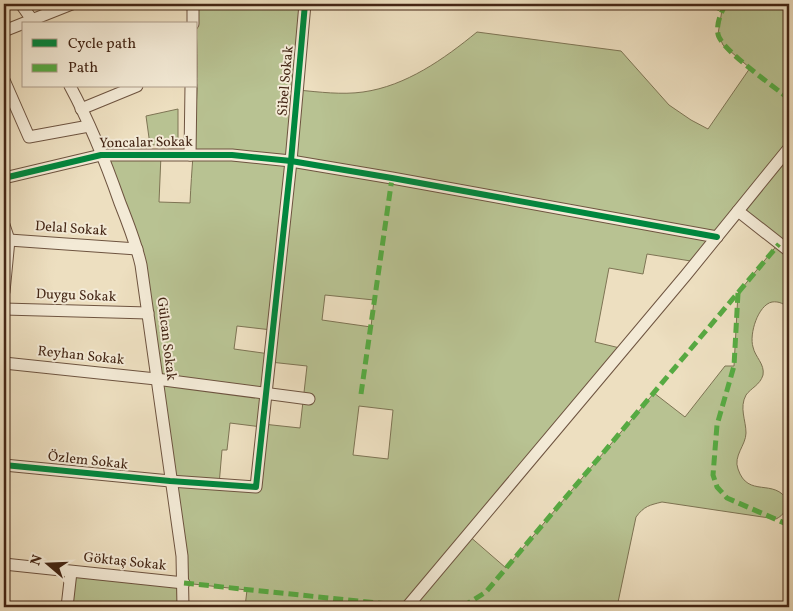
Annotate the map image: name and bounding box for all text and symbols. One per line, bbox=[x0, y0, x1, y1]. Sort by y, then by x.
legend bbox=[22, 22, 198, 88]
text: Cycle path bbox=[68, 34, 136, 55]
street label: Sibel Sokak bbox=[273, 45, 299, 117]
text: Path bbox=[68, 58, 98, 79]
street label: Yoncalar Sokak bbox=[99, 133, 193, 153]
street label: Delal Sokak bbox=[34, 217, 108, 241]
street label: Duygu Sokak bbox=[35, 285, 117, 307]
street label: Gülcan Sokak bbox=[151, 296, 181, 382]
street label: Reyhan Sokak bbox=[37, 342, 126, 370]
street label: Özlem Sokak bbox=[47, 447, 129, 475]
north arrow bbox=[22, 538, 72, 588]
street label: Göktaş Sokak bbox=[83, 548, 168, 576]
text: N bbox=[26, 552, 48, 568]

